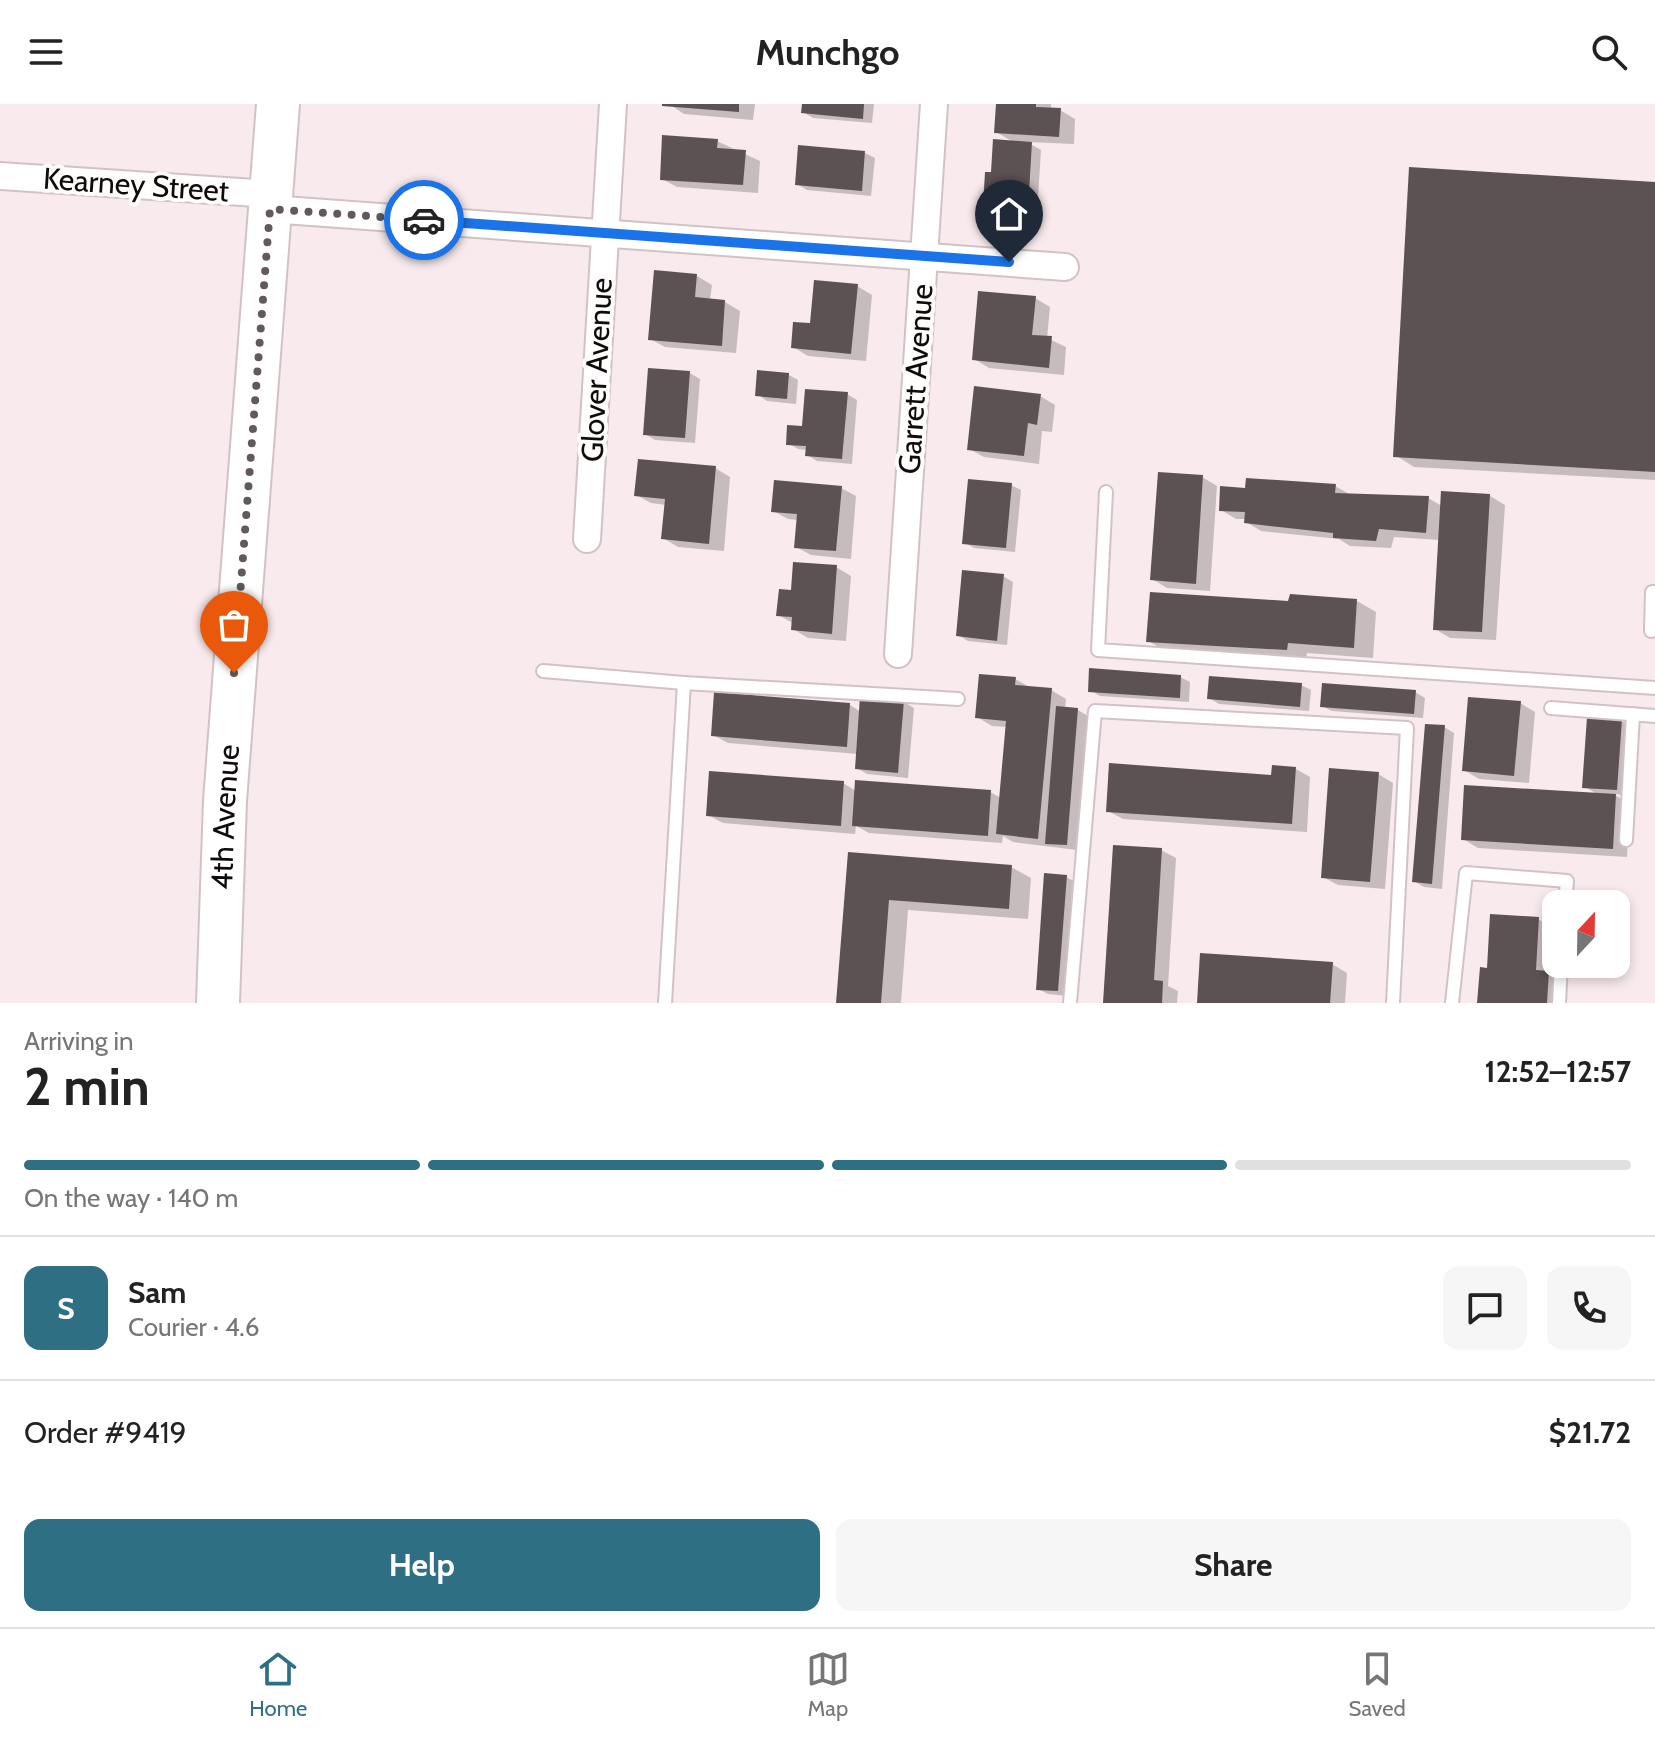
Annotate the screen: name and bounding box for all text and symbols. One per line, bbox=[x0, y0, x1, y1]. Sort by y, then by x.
icon: menu bbox=[24, 30, 68, 74]
text: Munchgo bbox=[756, 30, 899, 74]
icon: search bbox=[1587, 30, 1631, 74]
street label: Kearney Street bbox=[42, 160, 230, 209]
courier bbox=[384, 180, 464, 260]
pin bbox=[975, 180, 1043, 262]
icon: home bbox=[987, 192, 1031, 236]
icon: car bbox=[402, 198, 446, 242]
street label: Glover Avenue bbox=[573, 277, 620, 463]
street label: Garrett Avenue bbox=[890, 283, 941, 475]
pin bbox=[200, 591, 268, 673]
icon: bag bbox=[212, 603, 256, 647]
street label: 4th Avenue bbox=[203, 743, 247, 891]
north arrow bbox=[1542, 890, 1630, 978]
map controls bbox=[1542, 890, 1630, 978]
text: Arriving in bbox=[24, 1025, 134, 1057]
text: 12:52–12:57 bbox=[1485, 1053, 1631, 1090]
text: 2 min bbox=[24, 1055, 150, 1118]
text: On the way · 140 m bbox=[24, 1182, 238, 1214]
button: chat bbox=[1443, 1266, 1527, 1350]
button: phone bbox=[1547, 1266, 1631, 1350]
text: Sam bbox=[128, 1274, 186, 1311]
text: S bbox=[57, 1290, 75, 1327]
text: Courier · 4.6 bbox=[128, 1311, 260, 1343]
text: Order #9419 bbox=[24, 1414, 187, 1451]
text: $21.72 bbox=[1549, 1414, 1631, 1451]
button: Help bbox=[24, 1519, 820, 1611]
button: Share bbox=[836, 1519, 1631, 1611]
tab: Home bbox=[249, 1647, 307, 1722]
tab: Map bbox=[806, 1647, 850, 1722]
tab: Saved bbox=[1349, 1647, 1406, 1722]

